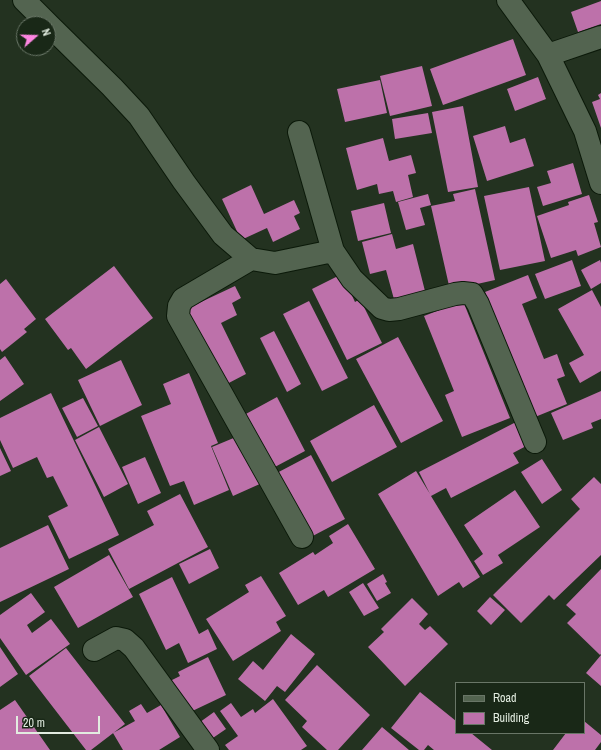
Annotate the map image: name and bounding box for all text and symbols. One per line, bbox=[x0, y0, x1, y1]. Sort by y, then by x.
north arrow bbox=[16, 16, 56, 56]
text: N bbox=[39, 27, 54, 38]
legend bbox=[455, 682, 585, 734]
text: Road bbox=[493, 690, 517, 706]
scale bar bbox=[18, 708, 102, 734]
text: Building bbox=[493, 710, 529, 726]
text: 20 m bbox=[23, 715, 45, 731]

